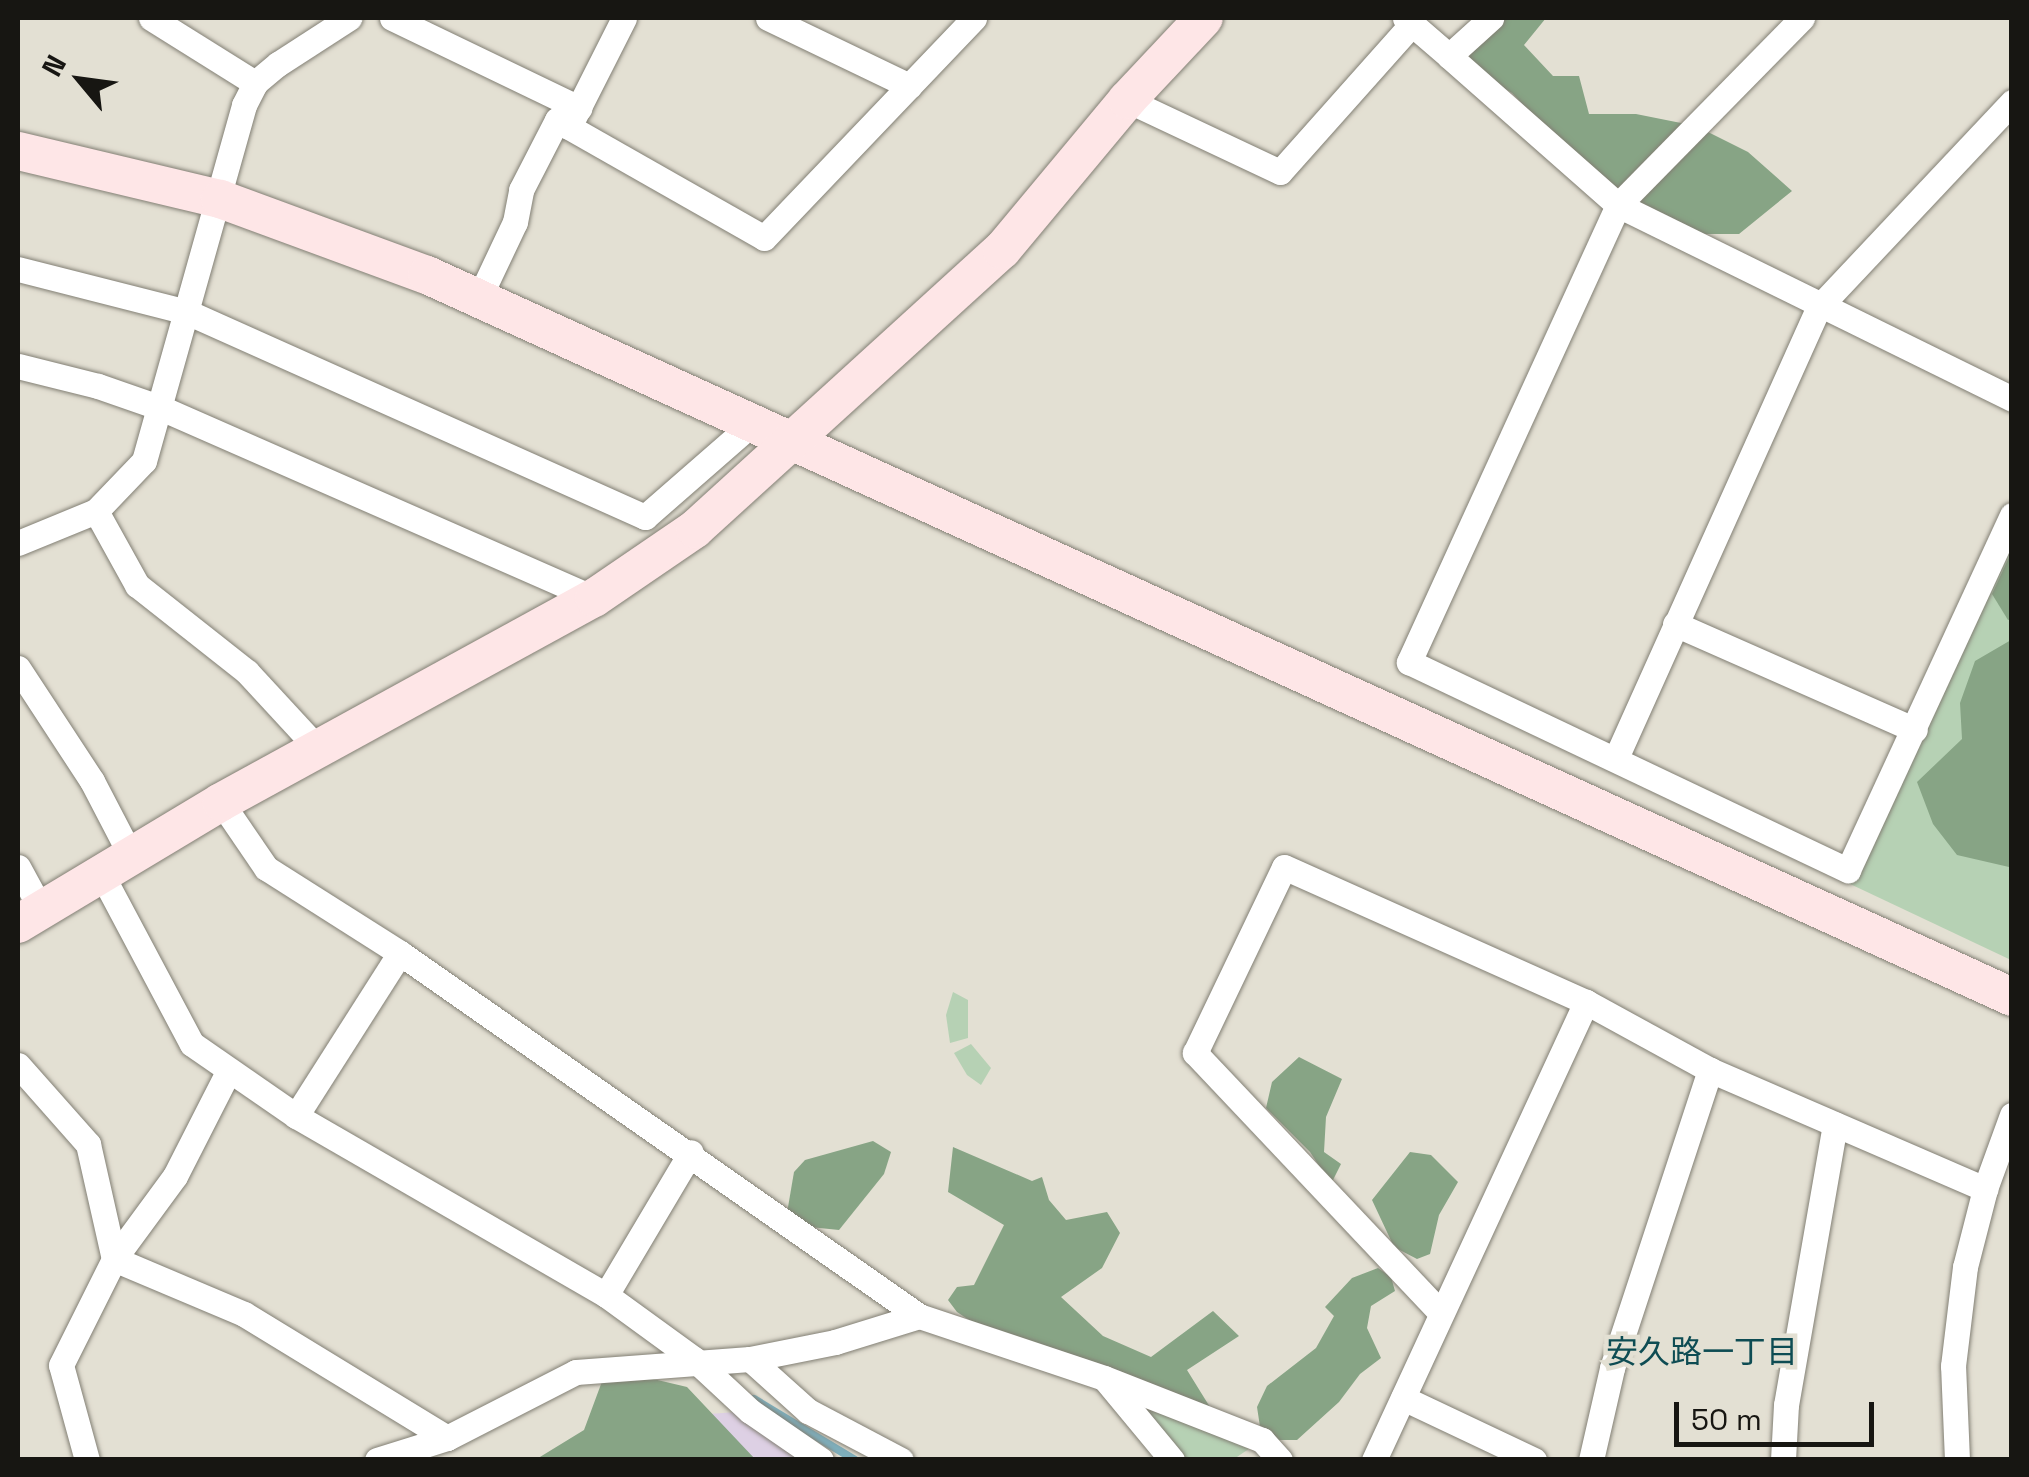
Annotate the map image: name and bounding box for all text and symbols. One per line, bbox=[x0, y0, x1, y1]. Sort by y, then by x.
north arrow bbox=[30, 30, 130, 130]
text: N bbox=[33, 49, 74, 82]
district label: 安久路一丁目 bbox=[1606, 1333, 1798, 1371]
scale bar bbox=[1679, 1382, 1879, 1444]
text: 50 m bbox=[1691, 1400, 1762, 1439]

